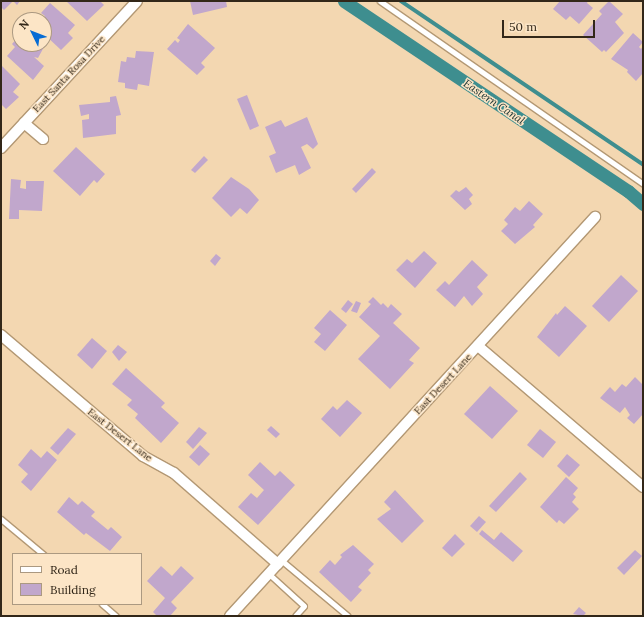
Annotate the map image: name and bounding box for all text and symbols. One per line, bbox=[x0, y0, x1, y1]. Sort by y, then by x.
north arrow bbox=[12, 12, 52, 52]
scale bar bbox=[504, 12, 597, 38]
text: N bbox=[16, 17, 32, 32]
text: 50 m bbox=[509, 19, 537, 34]
street label: East Santa Rosa Drive bbox=[30, 33, 108, 115]
water label: Eastern Canal bbox=[461, 77, 527, 127]
street label: East Desert Lane bbox=[412, 351, 474, 417]
street label: East Desert Lane bbox=[85, 406, 155, 464]
legend bbox=[12, 553, 142, 605]
text: Road bbox=[50, 562, 78, 577]
text: Building bbox=[50, 582, 96, 597]

